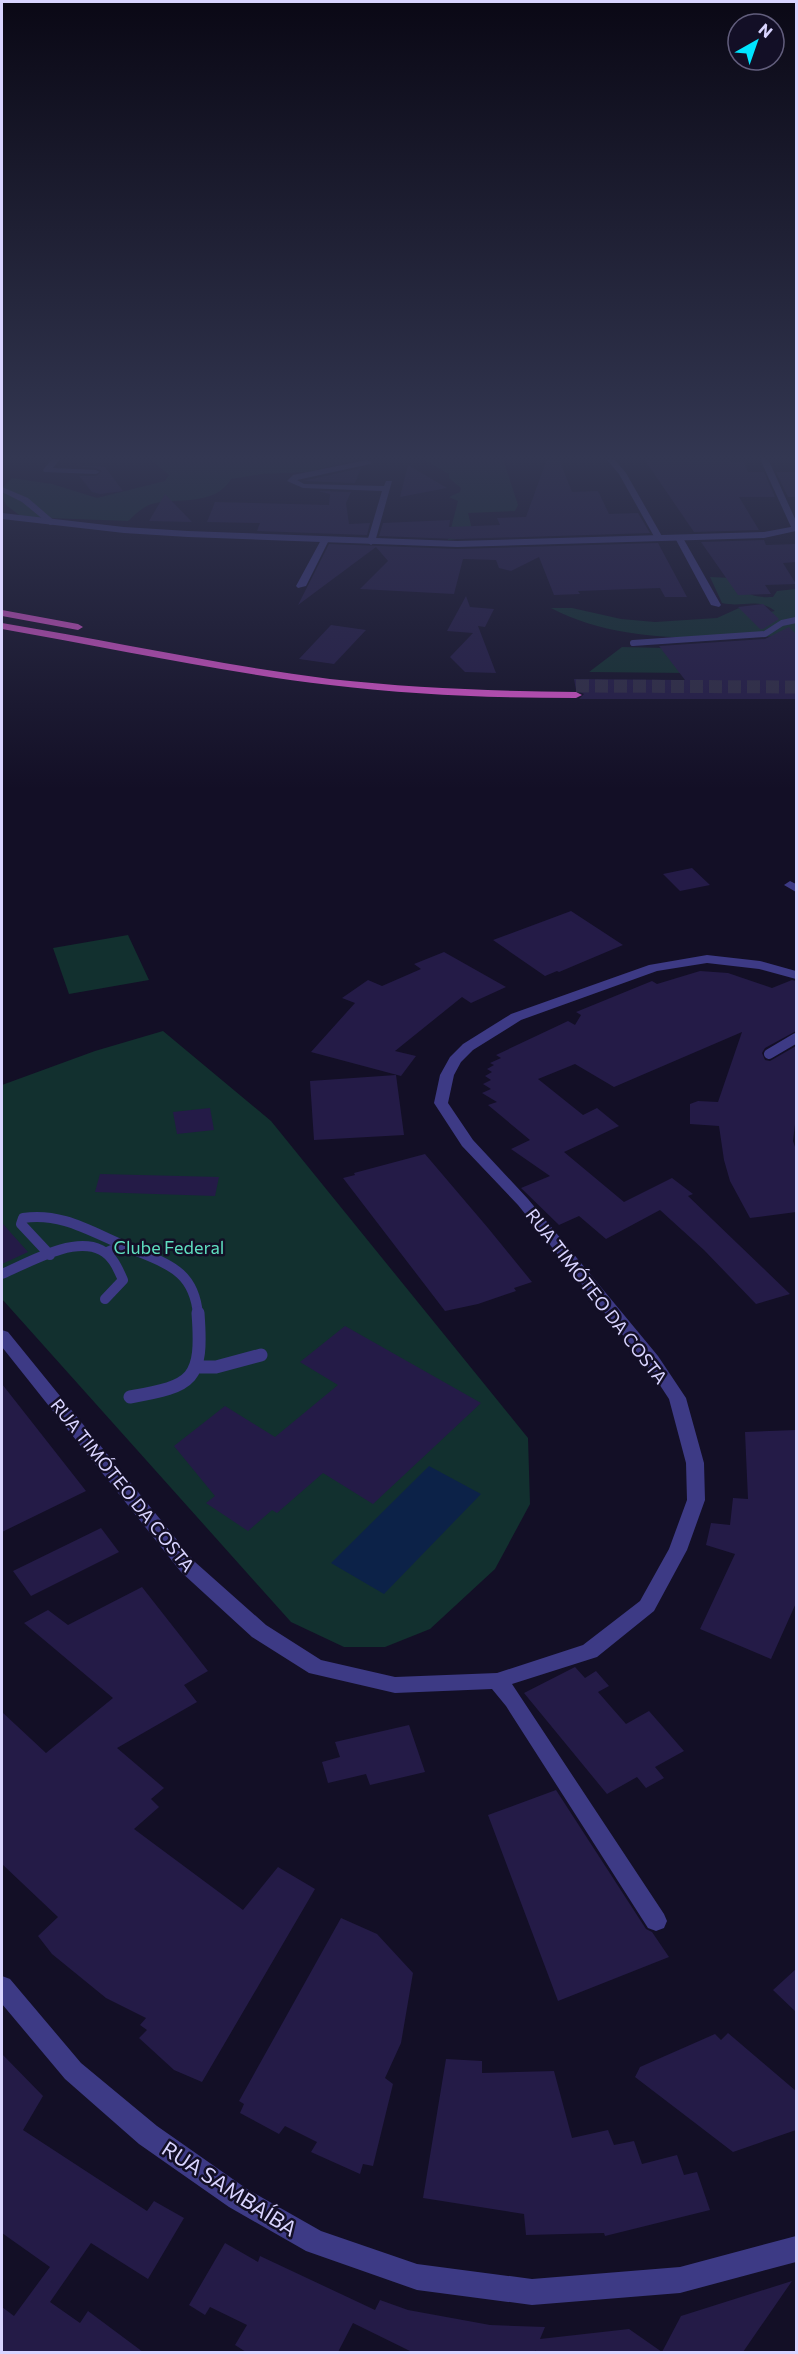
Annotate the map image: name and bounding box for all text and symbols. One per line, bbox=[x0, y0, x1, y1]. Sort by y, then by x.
north arrow bbox=[726, 12, 786, 72]
text: N bbox=[755, 19, 777, 41]
street label: RUA TIMÓTEO DA COSTA bbox=[522, 1204, 672, 1388]
park label: Clube Federal bbox=[114, 1236, 224, 1258]
street label: RUA TIMÓTEO DA COSTA bbox=[46, 1394, 200, 1576]
street label: RUA SAMBAÍBA bbox=[158, 2135, 302, 2241]

